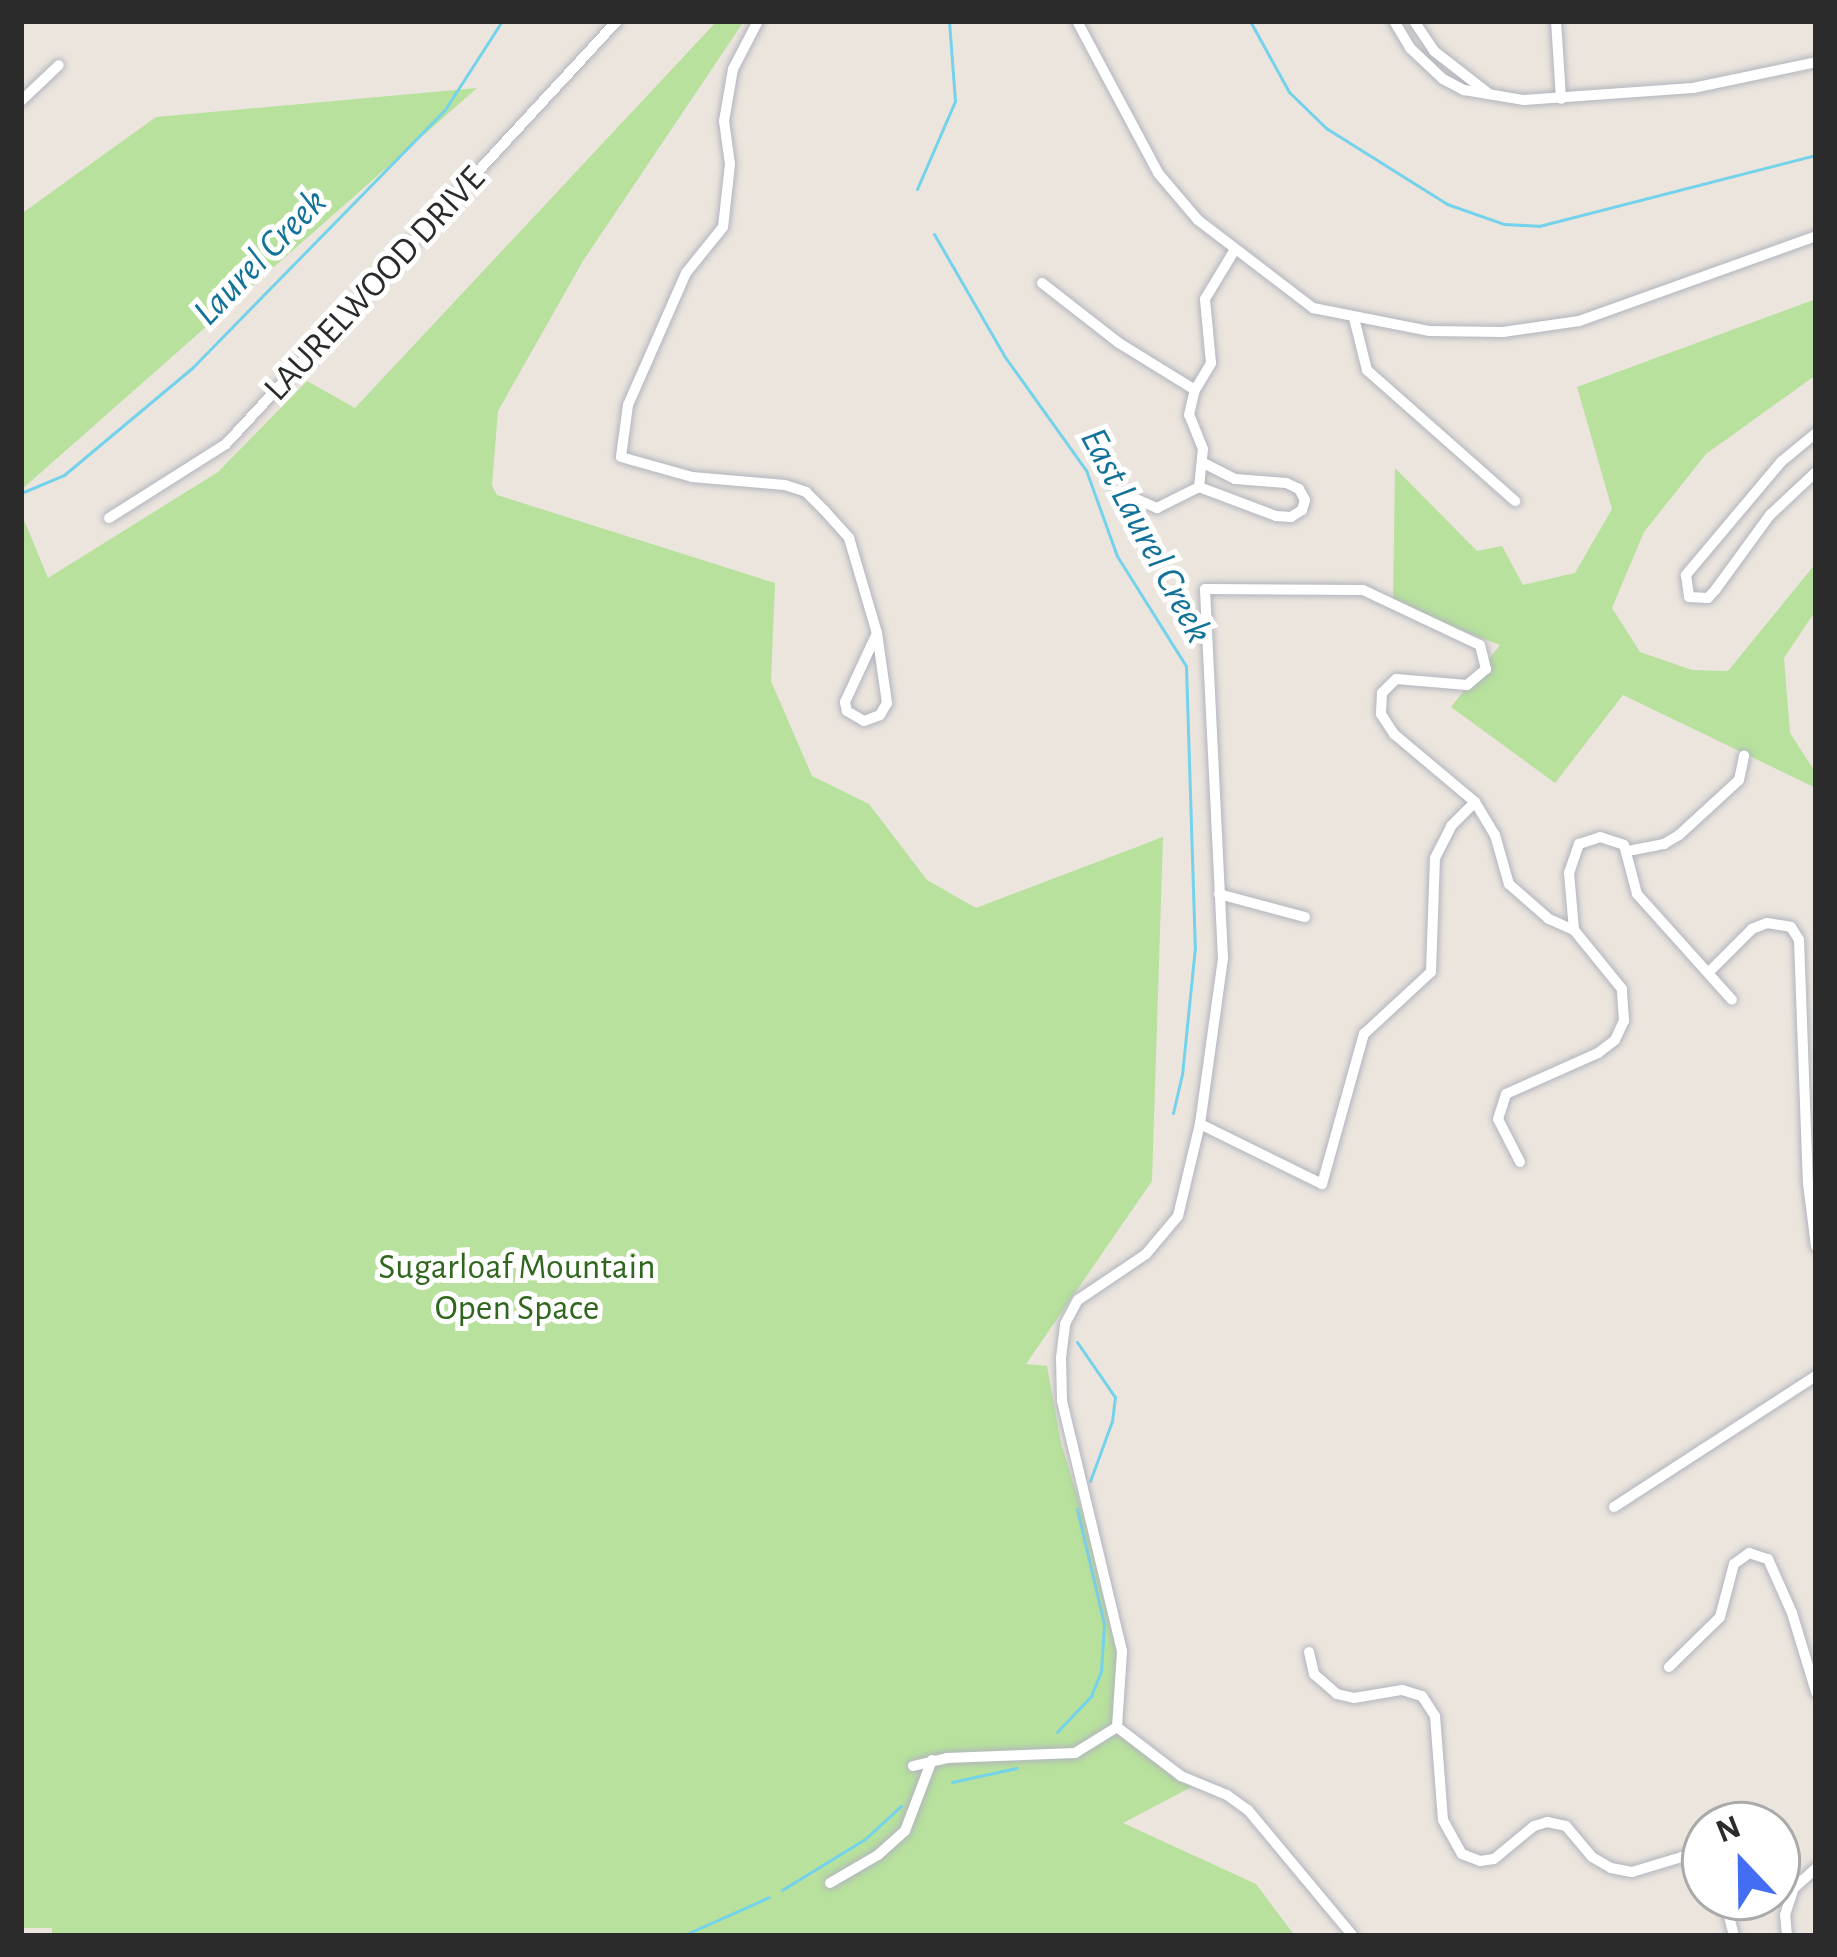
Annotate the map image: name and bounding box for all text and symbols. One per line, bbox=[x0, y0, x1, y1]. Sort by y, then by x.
street label: LAURELWOOD DRIVE bbox=[255, 158, 495, 410]
water label: Laurel Creek bbox=[184, 180, 338, 336]
water label: East Laurel Creek bbox=[1069, 420, 1221, 652]
park label: Sugarloaf Mountain Open Space bbox=[378, 1245, 656, 1330]
north arrow bbox=[1681, 1801, 1801, 1921]
text: N bbox=[1712, 1810, 1745, 1850]

